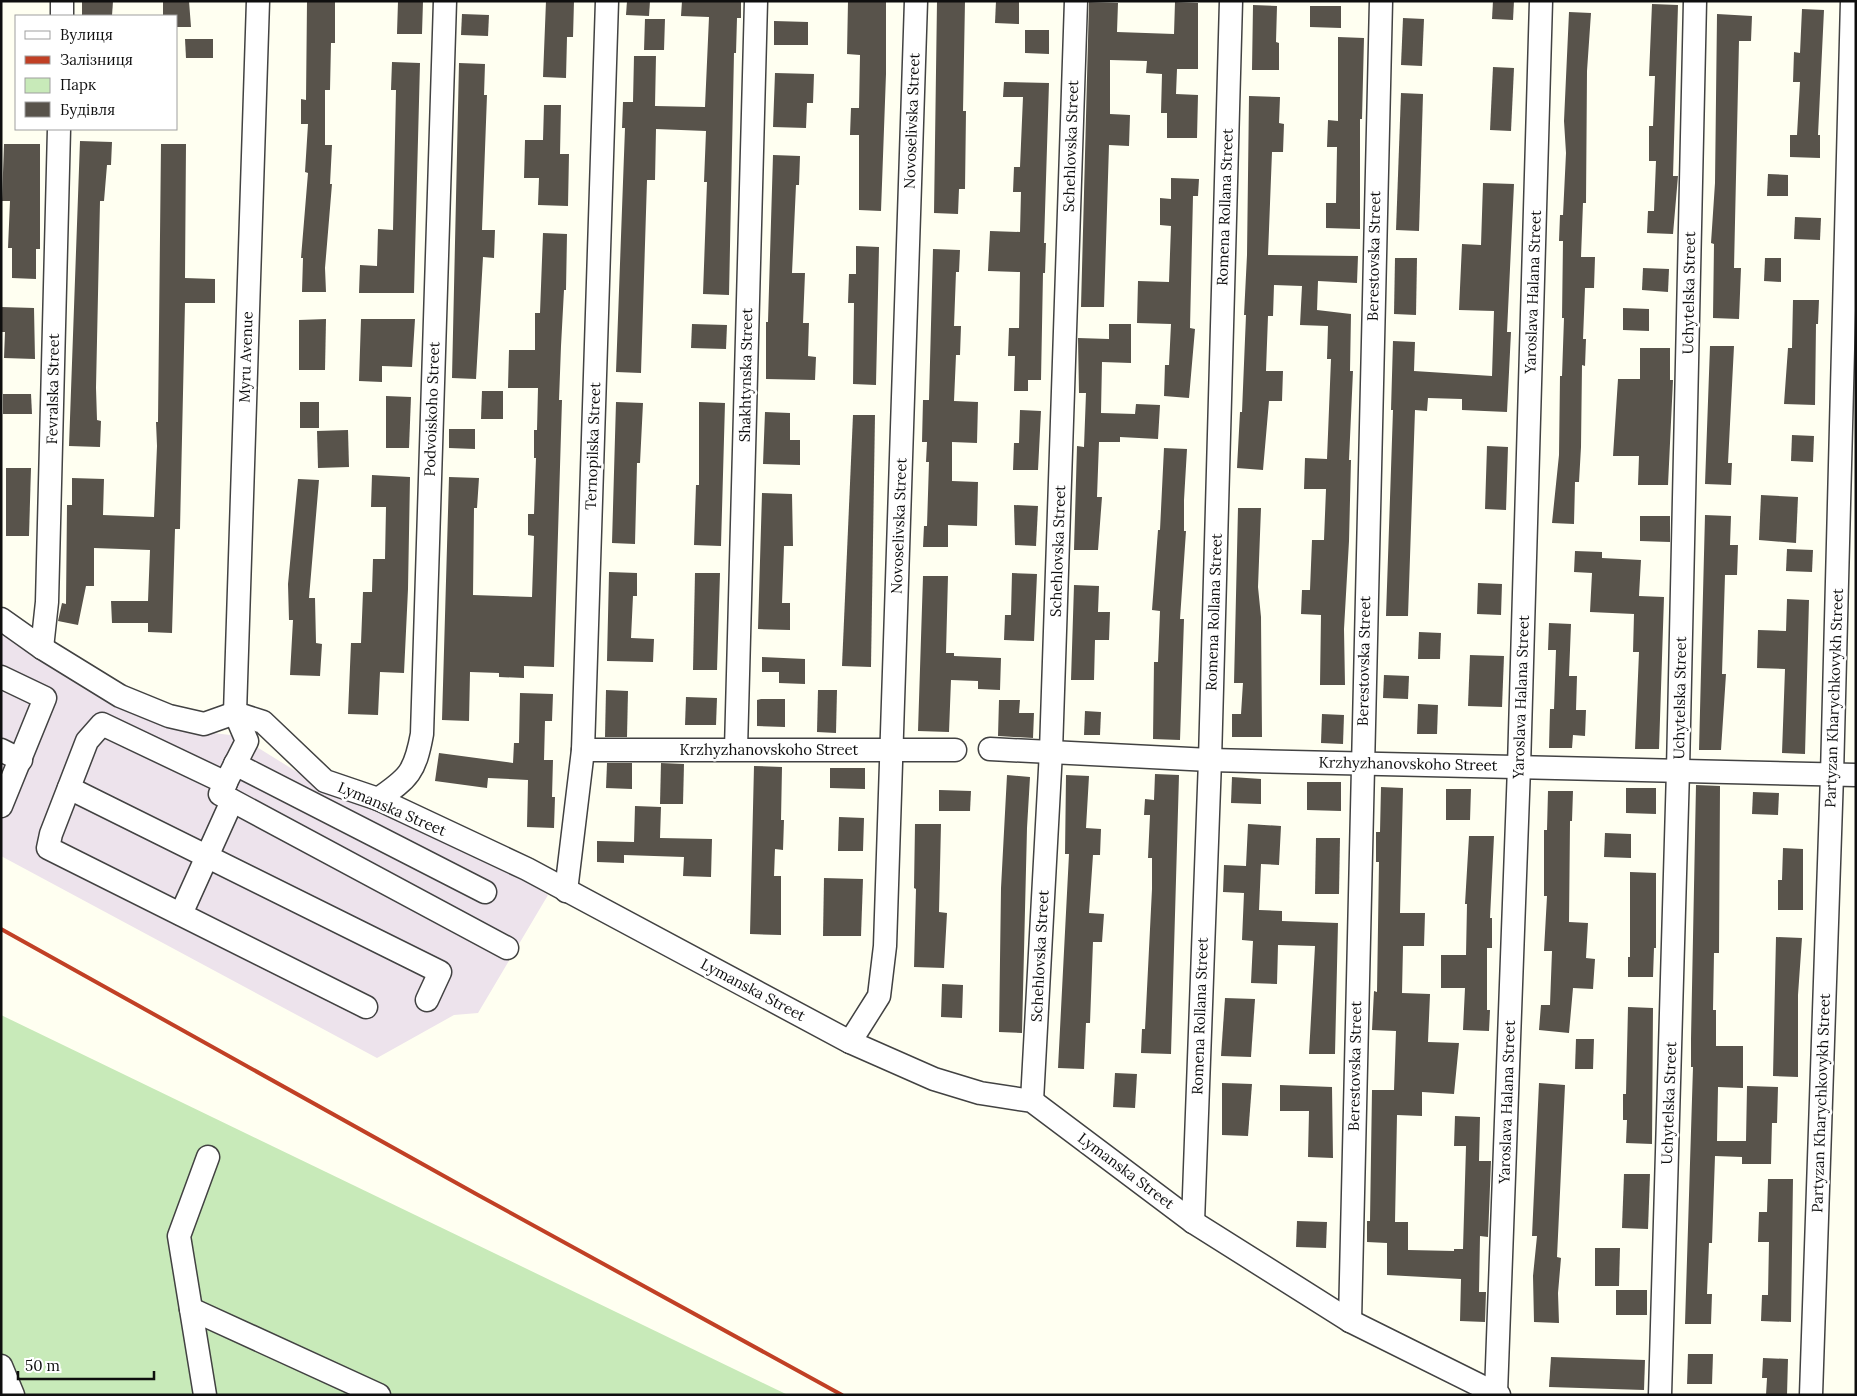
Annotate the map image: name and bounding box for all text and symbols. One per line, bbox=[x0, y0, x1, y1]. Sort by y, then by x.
legend bbox=[15, 15, 178, 130]
text: Вулиця bbox=[60, 25, 113, 44]
text: Залізниця bbox=[60, 50, 133, 69]
street label: Novoselivska Street bbox=[900, 52, 923, 189]
text: Парк bbox=[60, 75, 96, 94]
street label: Schehlovska Street bbox=[1059, 79, 1082, 212]
text: Будівля bbox=[60, 100, 115, 119]
street label: Romena Rollana Street bbox=[1212, 128, 1237, 286]
street label: Berestovska Street bbox=[1363, 191, 1384, 321]
street label: Yaroslava Halana Street bbox=[1520, 210, 1545, 375]
street label: Uchytelska Street bbox=[1678, 231, 1699, 355]
street label: Shakhtynska Street bbox=[735, 308, 756, 442]
street label: Myru Avenue bbox=[234, 311, 257, 403]
street label: Fevralska Street bbox=[42, 333, 63, 445]
street label: Podvoiskoho Street bbox=[420, 341, 443, 477]
street label: Ternopilska Street bbox=[581, 382, 604, 510]
street label: Novoselivska Street bbox=[887, 457, 910, 594]
street label: Schehlovska Street bbox=[1046, 484, 1069, 617]
street label: Romena Rollana Street bbox=[1201, 533, 1226, 691]
street label: Partyzan Kharychkovykh Street bbox=[1820, 588, 1847, 808]
street label: Berestovska Street bbox=[1353, 596, 1374, 726]
street label: Yaroslava Halana Street bbox=[1508, 615, 1533, 780]
street label: Uchytelska Street bbox=[1669, 636, 1690, 760]
street label: Krzhyzhanovskoho Street bbox=[680, 740, 859, 759]
street label: Krzhyzhanovskoho Street bbox=[1318, 752, 1498, 775]
street label: Lymanska Street bbox=[335, 777, 449, 840]
street label: Schehlovska Street bbox=[1027, 889, 1052, 1022]
street label: Romena Rollana Street bbox=[1187, 937, 1212, 1095]
street label: Lymanska Street bbox=[698, 954, 809, 1025]
street label: Partyzan Kharychkovykh Street bbox=[1807, 993, 1834, 1213]
street label: Berestovska Street bbox=[1344, 1001, 1365, 1131]
street label: Yaroslava Halana Street bbox=[1494, 1020, 1519, 1185]
street label: Uchytelska Street bbox=[1657, 1041, 1680, 1165]
street label: Lymanska Street bbox=[1074, 1128, 1178, 1213]
scale bar bbox=[18, 1348, 154, 1380]
text: 50 m bbox=[25, 1356, 60, 1375]

